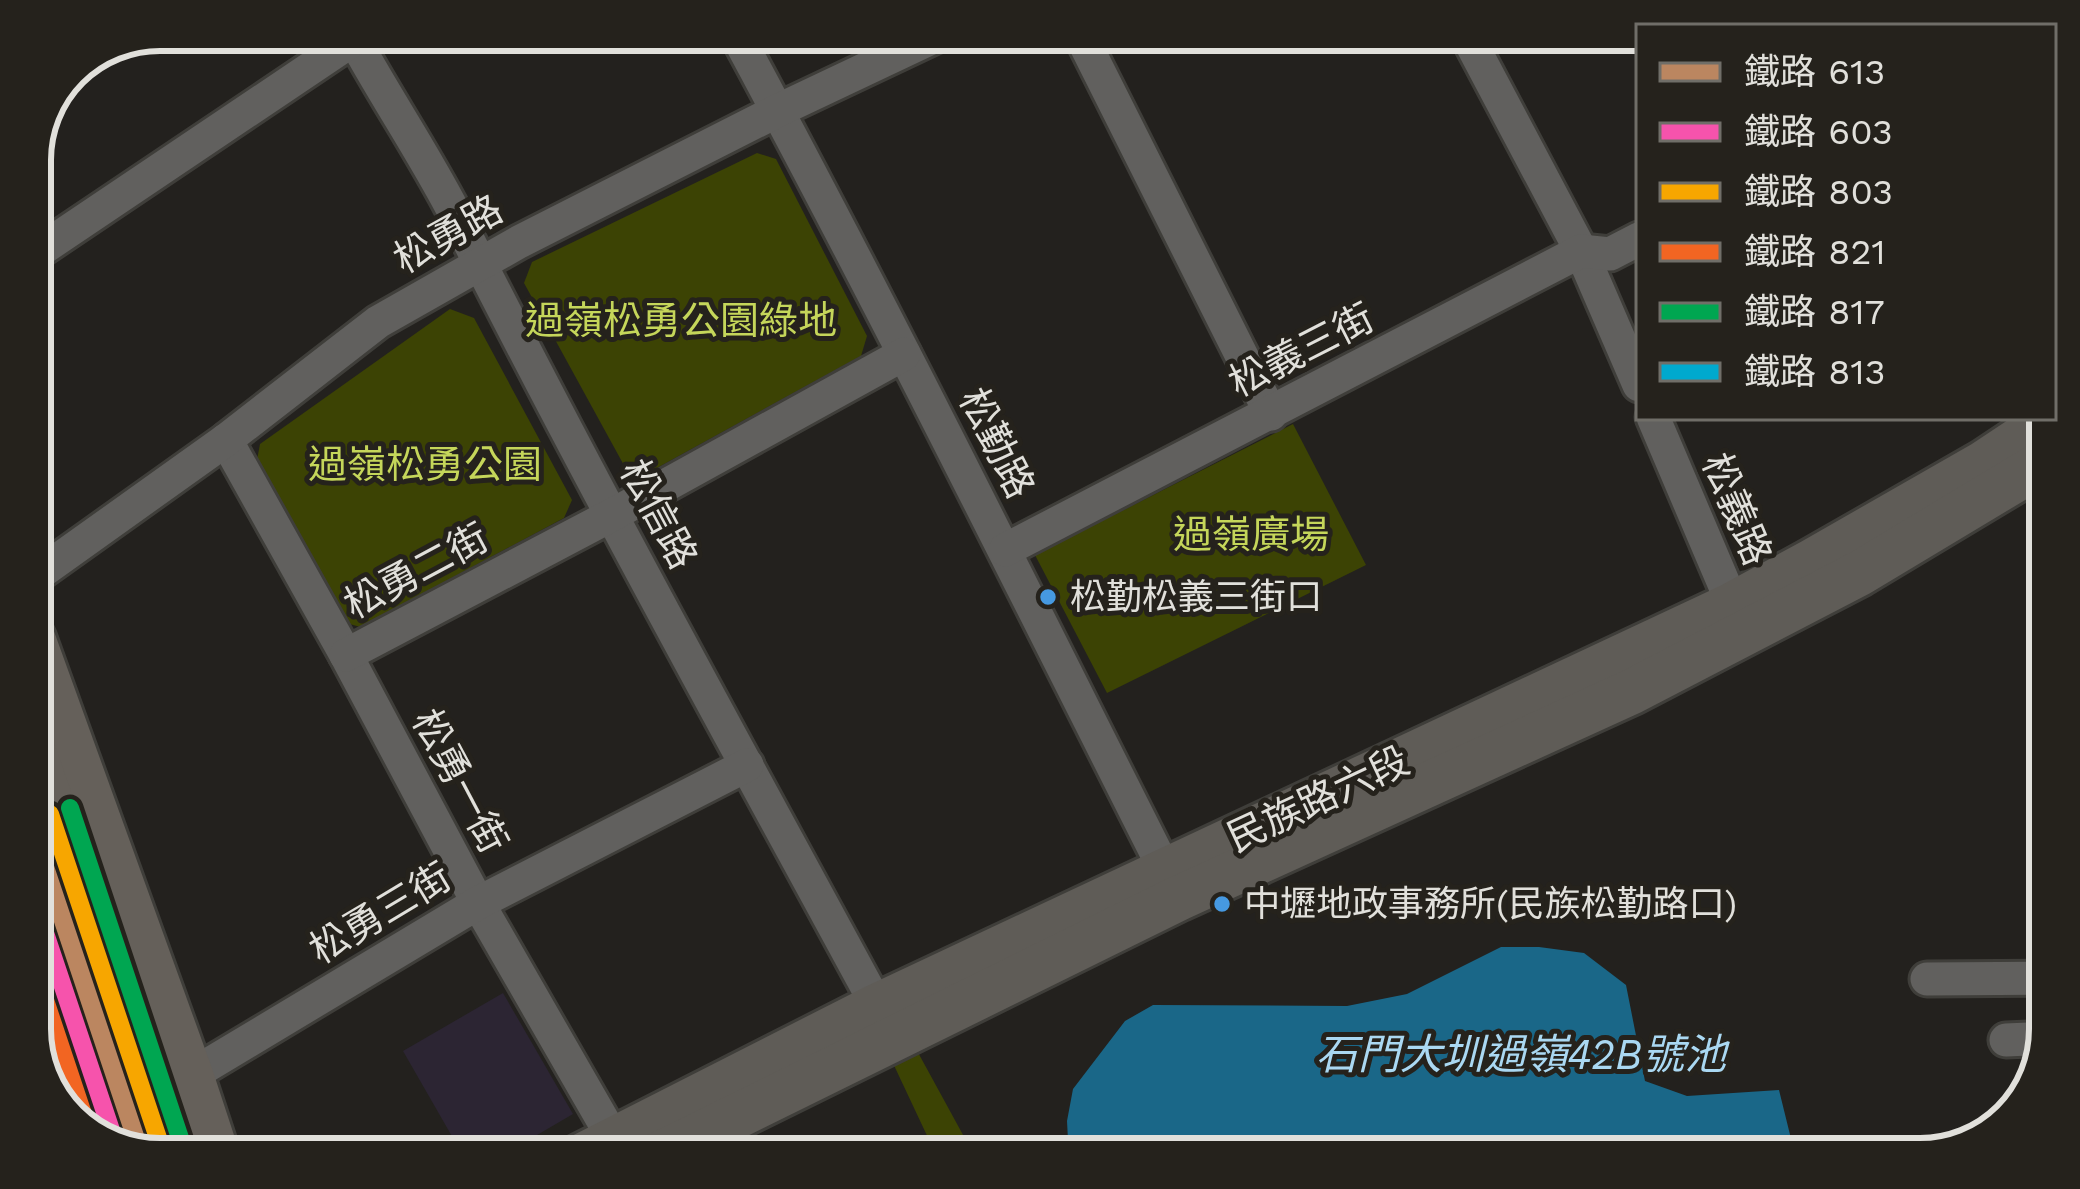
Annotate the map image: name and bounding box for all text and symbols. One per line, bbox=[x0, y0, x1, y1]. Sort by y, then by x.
legend bbox=[1636, 24, 2056, 420]
text: 鐵路 613 bbox=[1744, 51, 1885, 93]
text: 鐵路 603 bbox=[1744, 111, 1893, 153]
text: 鐵路 803 bbox=[1744, 171, 1893, 213]
street label: 松勇路 bbox=[386, 186, 510, 282]
text: 鐵路 821 bbox=[1744, 231, 1885, 273]
text: 鐵路 817 bbox=[1744, 291, 1885, 333]
street label: 松義三街 bbox=[1221, 295, 1381, 405]
park label: 過嶺松勇公園綠地 bbox=[525, 298, 837, 343]
text: 鐵路 813 bbox=[1744, 351, 1885, 393]
street label: 松勤路 bbox=[950, 381, 1044, 505]
park label: 過嶺松勇公園 bbox=[308, 442, 542, 487]
street label: 松義路 bbox=[1693, 446, 1781, 572]
street label: 松信路 bbox=[612, 452, 706, 576]
park label: 過嶺廣場 bbox=[1173, 512, 1329, 557]
street label: 松勇二街 bbox=[337, 515, 495, 627]
place label: 松勤松義三街口 bbox=[1070, 576, 1322, 618]
marker: 松勤松義三街口 bbox=[1037, 586, 1059, 608]
street label: 松勇一街 bbox=[404, 702, 516, 860]
street label: 民族路六段 bbox=[1220, 737, 1416, 861]
street label: 松勇三街 bbox=[302, 854, 458, 972]
place label: 中壢地政事務所(民族松勤路口) bbox=[1244, 883, 1737, 925]
marker: 中壢地政事務所(民族松勤路口) bbox=[1211, 893, 1233, 915]
water label: 石門大圳過嶺42B號池 bbox=[1316, 1030, 1730, 1079]

